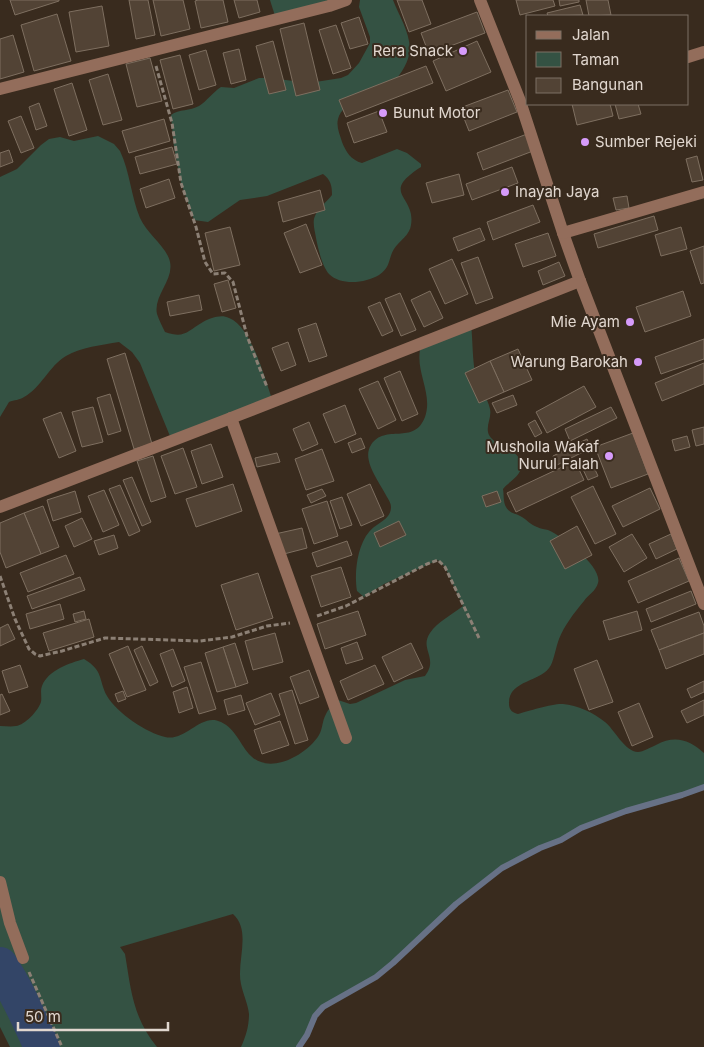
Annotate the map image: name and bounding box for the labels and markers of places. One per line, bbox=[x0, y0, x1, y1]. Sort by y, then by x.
place label: Rera Snack bbox=[373, 41, 454, 60]
marker: Rera Snack bbox=[457, 45, 469, 57]
place label: Bunut Motor bbox=[393, 103, 481, 122]
marker: Bunut Motor bbox=[377, 107, 389, 119]
place label: Sumber Rejeki bbox=[595, 132, 697, 151]
marker: Sumber Rejeki bbox=[579, 136, 591, 148]
place label: Inayah Jaya bbox=[515, 182, 600, 201]
marker: Inayah Jaya bbox=[499, 186, 511, 198]
place label: Mie Ayam bbox=[551, 312, 620, 331]
marker: Mie Ayam bbox=[624, 316, 636, 328]
place label: Warung Barokah bbox=[511, 352, 628, 371]
marker: Warung Barokah bbox=[632, 356, 644, 368]
place label: Musholla Wakaf Nurul Falah bbox=[486, 437, 599, 473]
marker: Musholla Wakaf Nurul Falah bbox=[603, 450, 615, 462]

